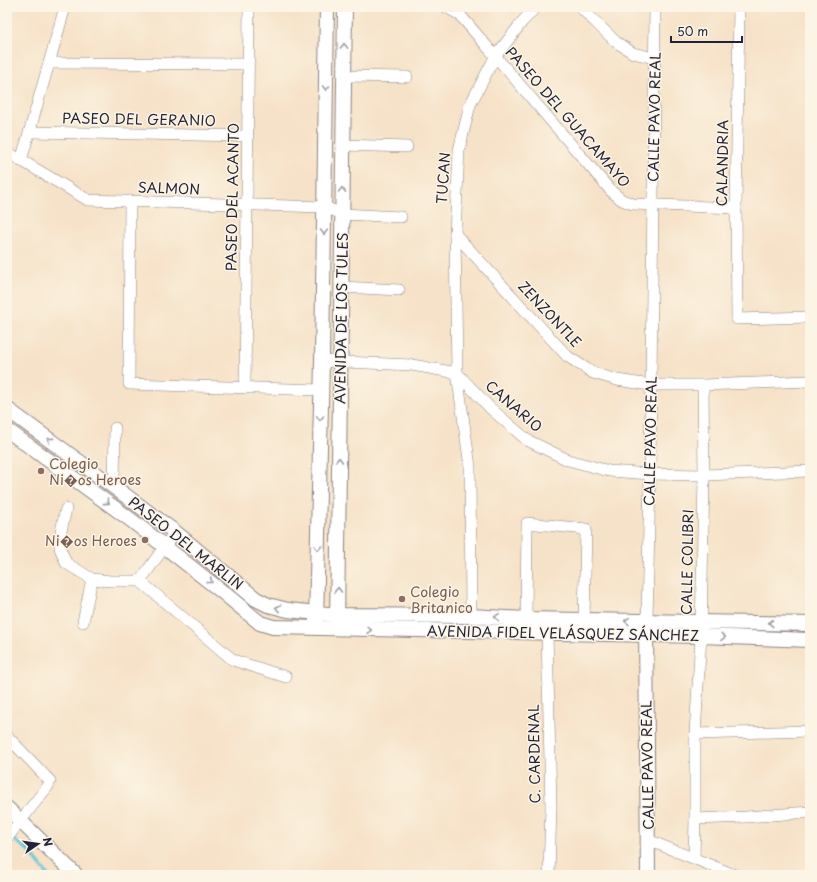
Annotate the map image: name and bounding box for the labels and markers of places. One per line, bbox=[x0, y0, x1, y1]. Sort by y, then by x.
place label: Colegio Ni�os Heroes bbox=[49, 453, 141, 490]
marker: Colegio Ni�os Heroes bbox=[36, 466, 46, 476]
place label: Ni�os Heroes bbox=[45, 530, 137, 551]
marker: Ni�os Heroes bbox=[140, 535, 150, 545]
place label: Colegio Britanico bbox=[410, 581, 473, 618]
marker: Colegio Britanico bbox=[397, 594, 407, 604]

